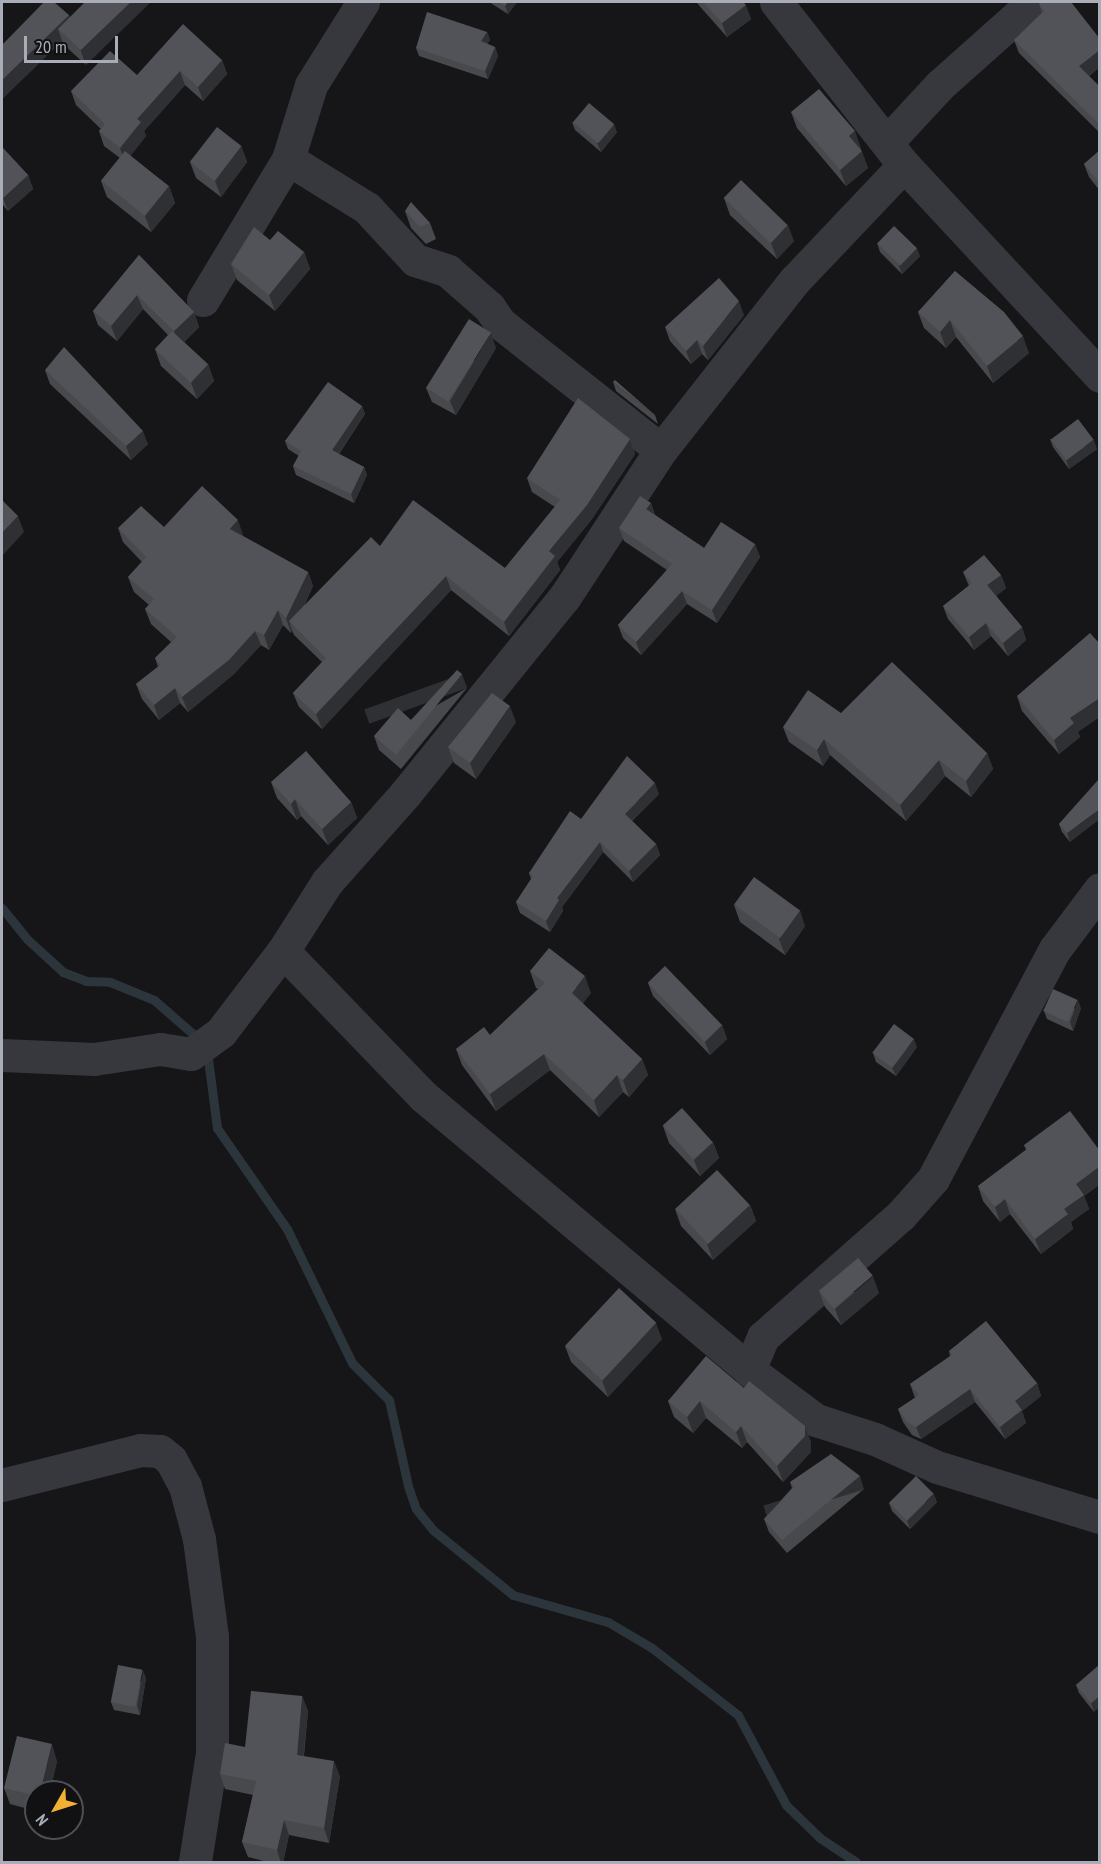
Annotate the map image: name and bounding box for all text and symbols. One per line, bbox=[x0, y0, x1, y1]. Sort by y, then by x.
scale bar bbox=[27, 24, 122, 62]
text: 20 m bbox=[35, 35, 67, 58]
north arrow bbox=[24, 1780, 84, 1840]
text: N bbox=[31, 1810, 52, 1830]

